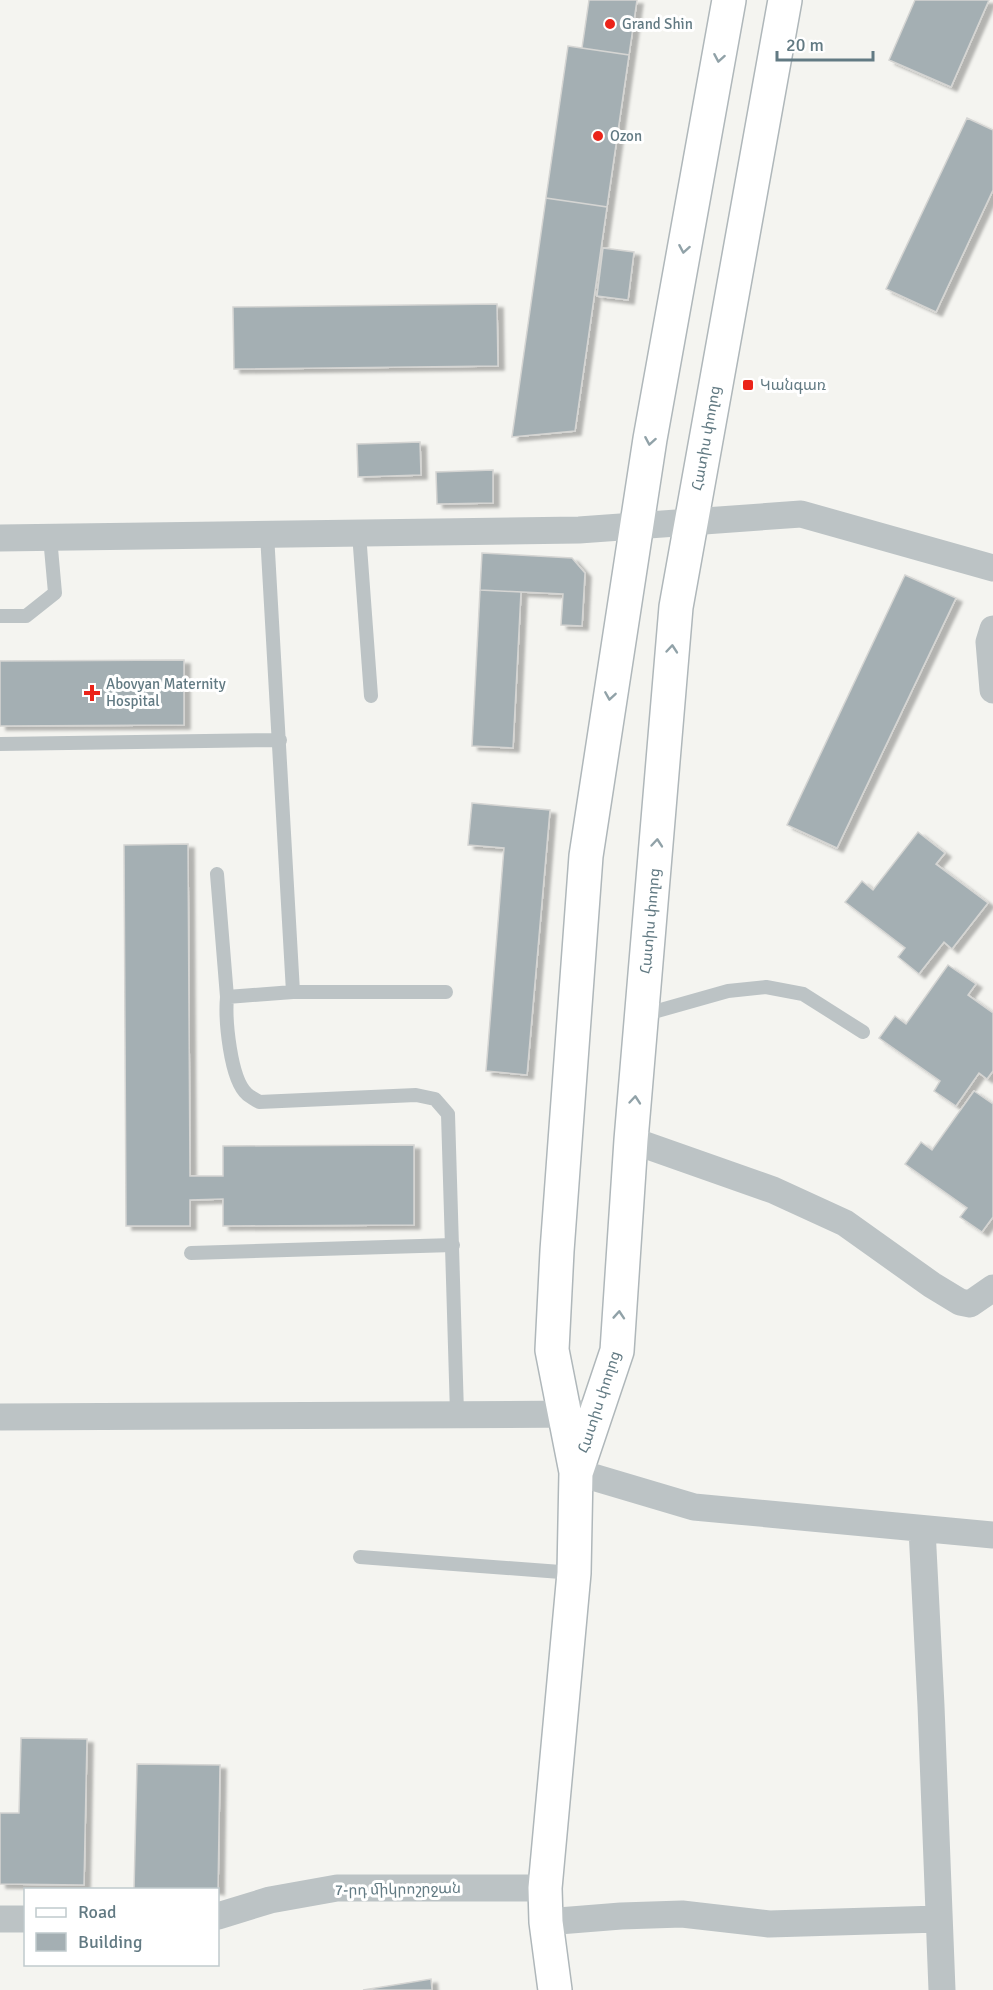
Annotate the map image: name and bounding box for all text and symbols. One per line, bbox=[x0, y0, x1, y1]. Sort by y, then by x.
place label: Grand Shin bbox=[622, 15, 693, 33]
marker: Grand Shin bbox=[603, 17, 617, 31]
scale bar bbox=[777, 24, 873, 62]
text: 20 m bbox=[786, 34, 824, 56]
one-way arrow bbox=[713, 52, 726, 62]
place label: Ozon bbox=[610, 127, 642, 145]
marker: Ozon bbox=[591, 129, 605, 143]
one-way arrow bbox=[679, 245, 691, 254]
place label: Կանգառ bbox=[760, 376, 826, 394]
marker: Կանգառ bbox=[741, 378, 755, 392]
street label: Հատիս փողոց bbox=[688, 384, 724, 492]
one-way arrow bbox=[644, 436, 657, 446]
one-way arrow bbox=[665, 644, 678, 653]
place label: Abovyan Maternity Hospital bbox=[106, 675, 226, 710]
marker: Abovyan Maternity Hospital bbox=[83, 684, 101, 702]
one-way arrow bbox=[605, 692, 617, 701]
one-way arrow bbox=[650, 838, 663, 847]
street label: Հատիս փողոց bbox=[636, 867, 664, 975]
one-way arrow bbox=[628, 1095, 641, 1105]
one-way arrow bbox=[612, 1311, 625, 1320]
street label: Հատիս փողոց bbox=[574, 1349, 624, 1455]
street label: 7-րդ միկրոշրջան bbox=[335, 1879, 461, 1899]
legend bbox=[24, 1888, 219, 1966]
text: Road bbox=[78, 1901, 117, 1923]
text: Building bbox=[78, 1931, 142, 1953]

